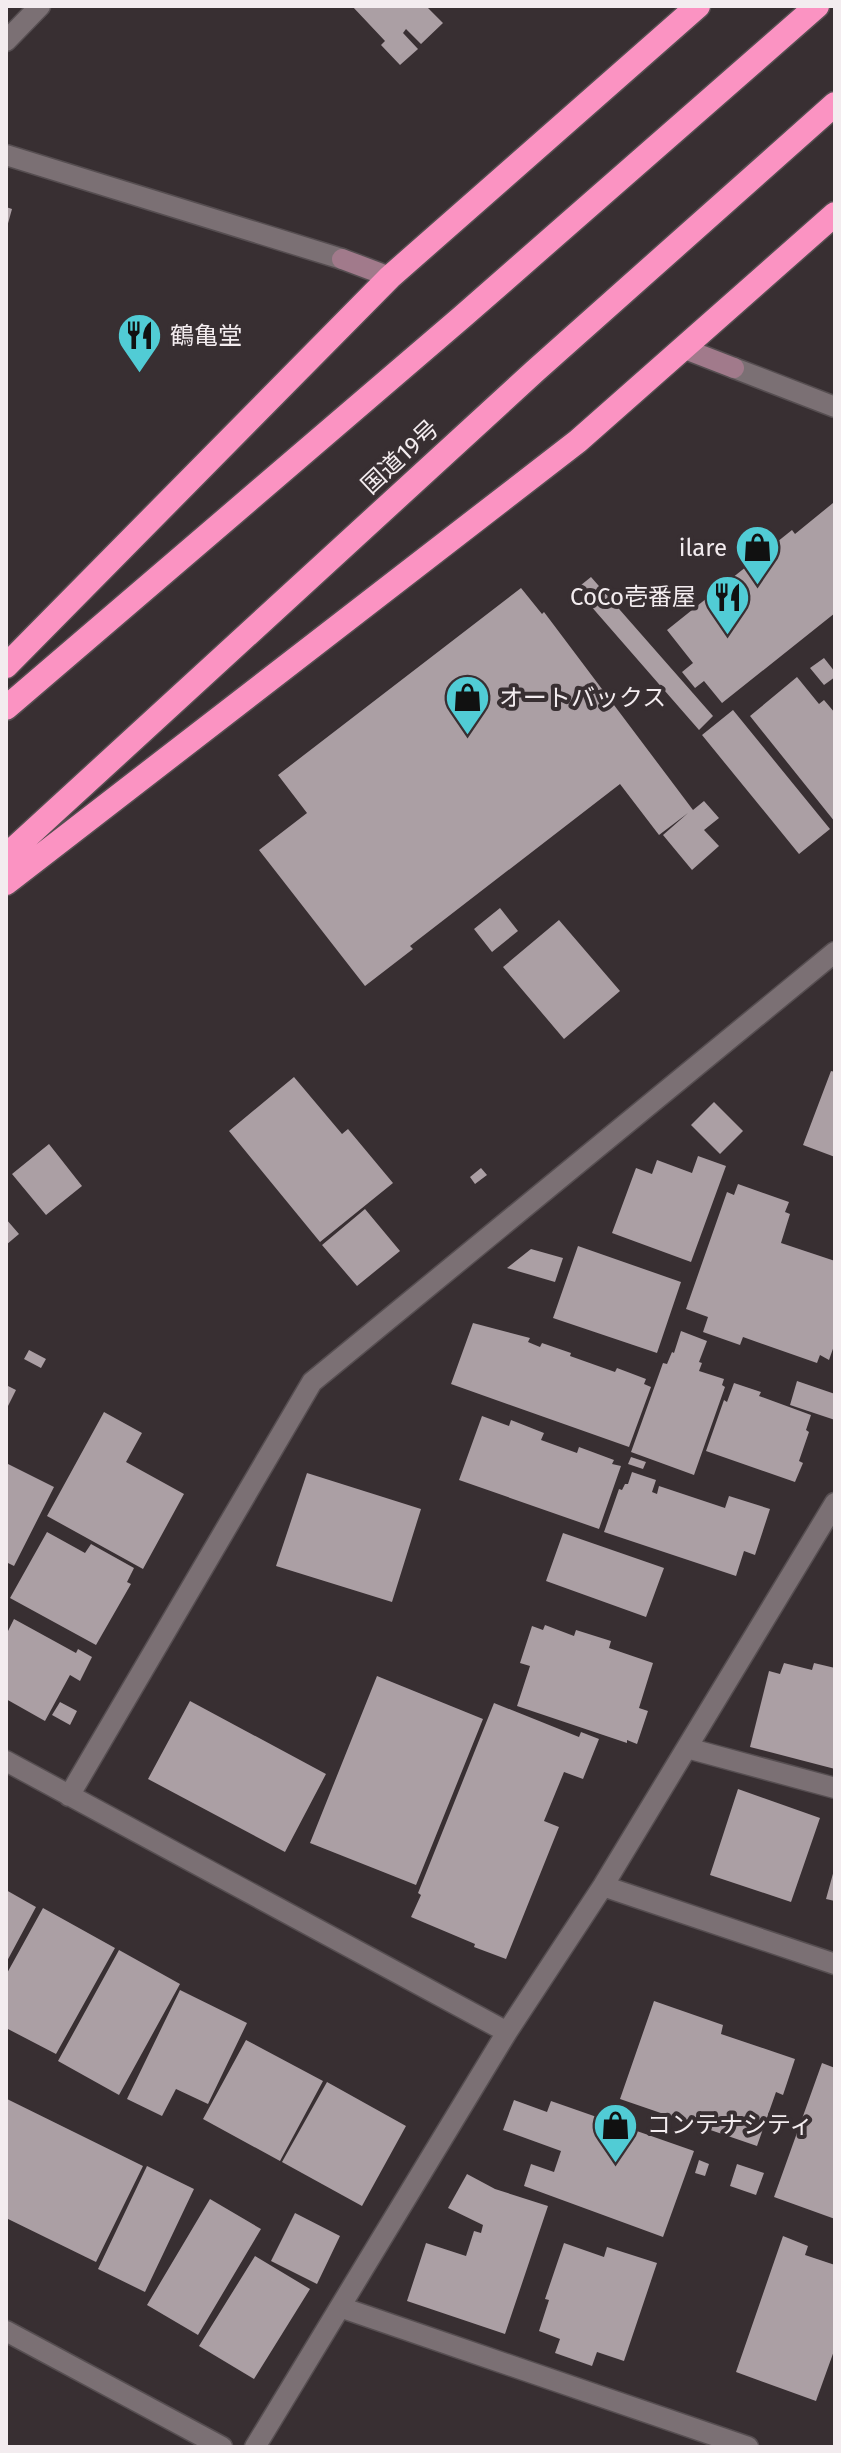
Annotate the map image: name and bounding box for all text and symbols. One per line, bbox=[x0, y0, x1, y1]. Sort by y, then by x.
restaurant icon: 鶴亀堂 bbox=[115, 312, 163, 375]
place label: 鶴亀堂 bbox=[170, 322, 242, 350]
street label: 国道19号 bbox=[356, 414, 444, 500]
shop icon: ilare bbox=[734, 524, 782, 587]
place label: ilare bbox=[679, 534, 727, 562]
restaurant icon: CoCo壱番屋 bbox=[703, 573, 751, 636]
place label: CoCo壱番屋 bbox=[570, 583, 696, 611]
shop icon: オートバックス bbox=[444, 674, 492, 737]
place label: オートバックス bbox=[499, 684, 666, 712]
shop icon: コンテナシティ bbox=[592, 2101, 640, 2164]
place label: コンテナシティ bbox=[647, 2111, 814, 2139]

